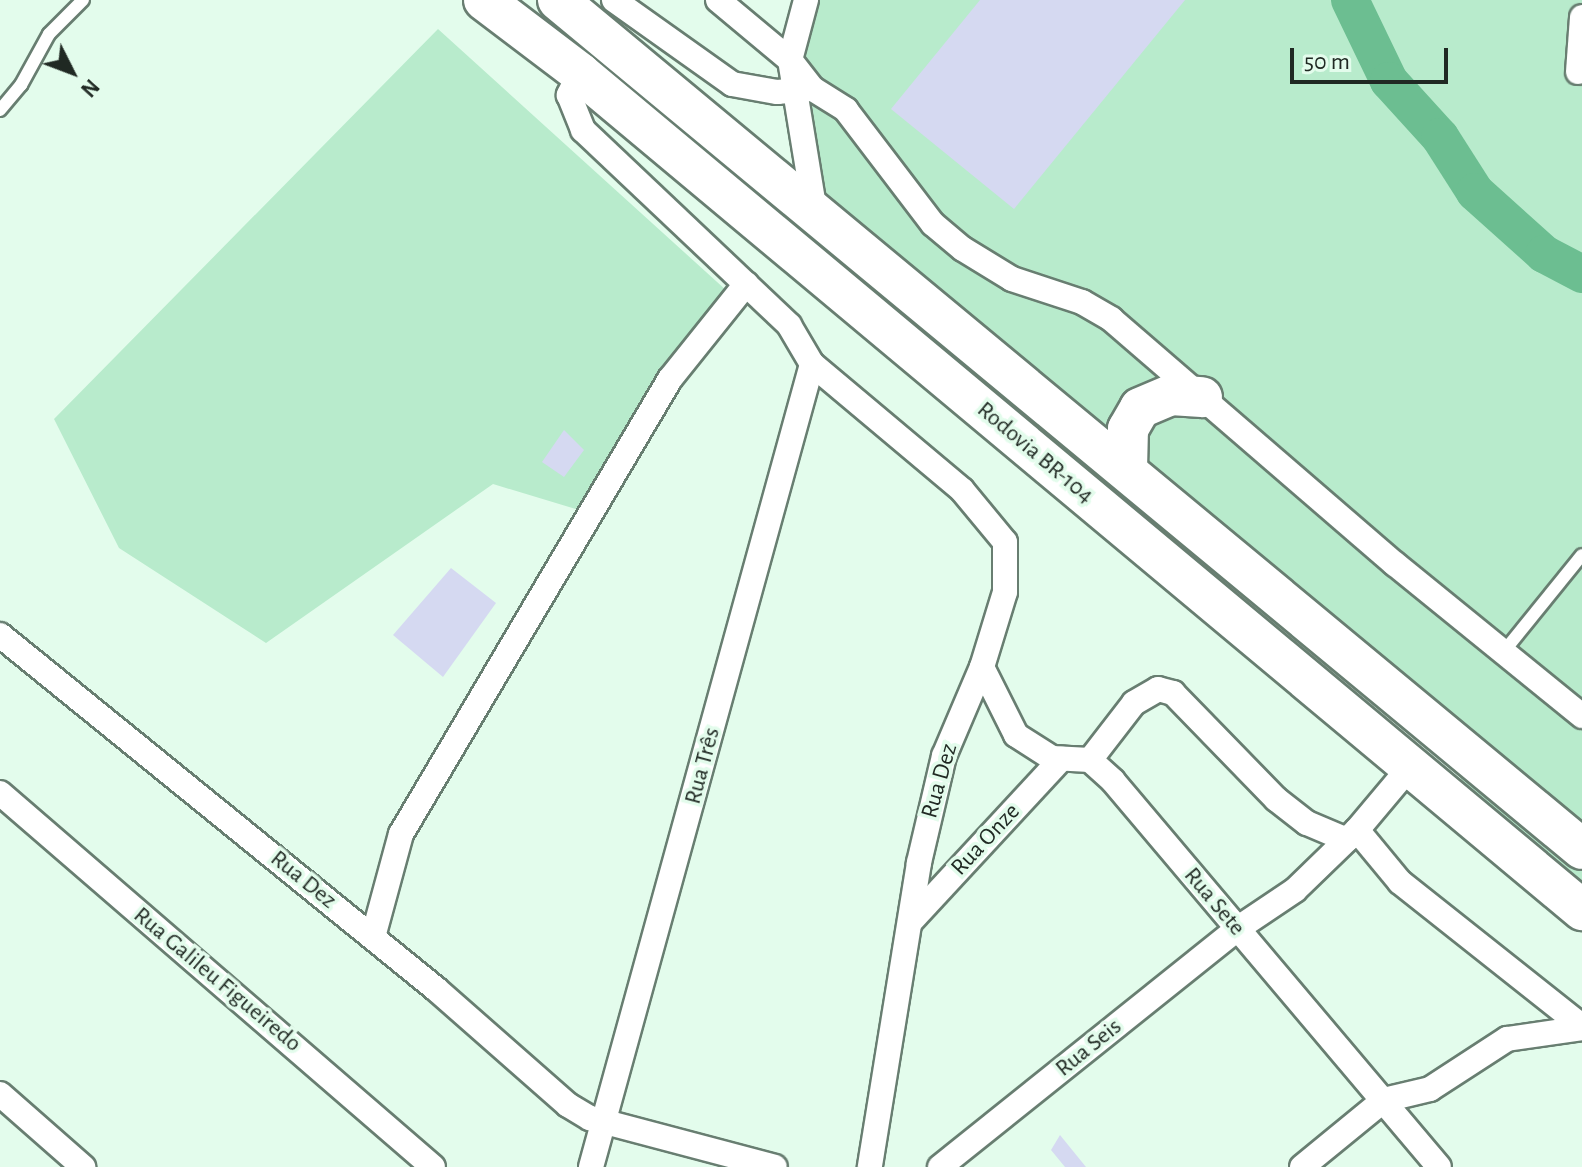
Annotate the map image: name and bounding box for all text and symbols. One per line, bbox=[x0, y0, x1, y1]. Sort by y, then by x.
north arrow bbox=[32, 32, 112, 112]
scale bar bbox=[1294, 32, 1452, 82]
text: 50 m bbox=[1304, 50, 1350, 74]
text: N bbox=[77, 75, 103, 101]
street label: Rodovia BR-104 bbox=[971, 396, 1099, 510]
street label: Rua Três bbox=[679, 725, 727, 807]
street label: Rua Dez bbox=[916, 740, 964, 822]
street label: Rua Onze bbox=[945, 798, 1027, 882]
street label: Rua Dez bbox=[264, 845, 342, 915]
street label: Rua Sete bbox=[1177, 862, 1251, 942]
street label: Rua Galileu Figueiredo bbox=[127, 901, 307, 1059]
street label: Rua Seis bbox=[1050, 1013, 1128, 1083]

